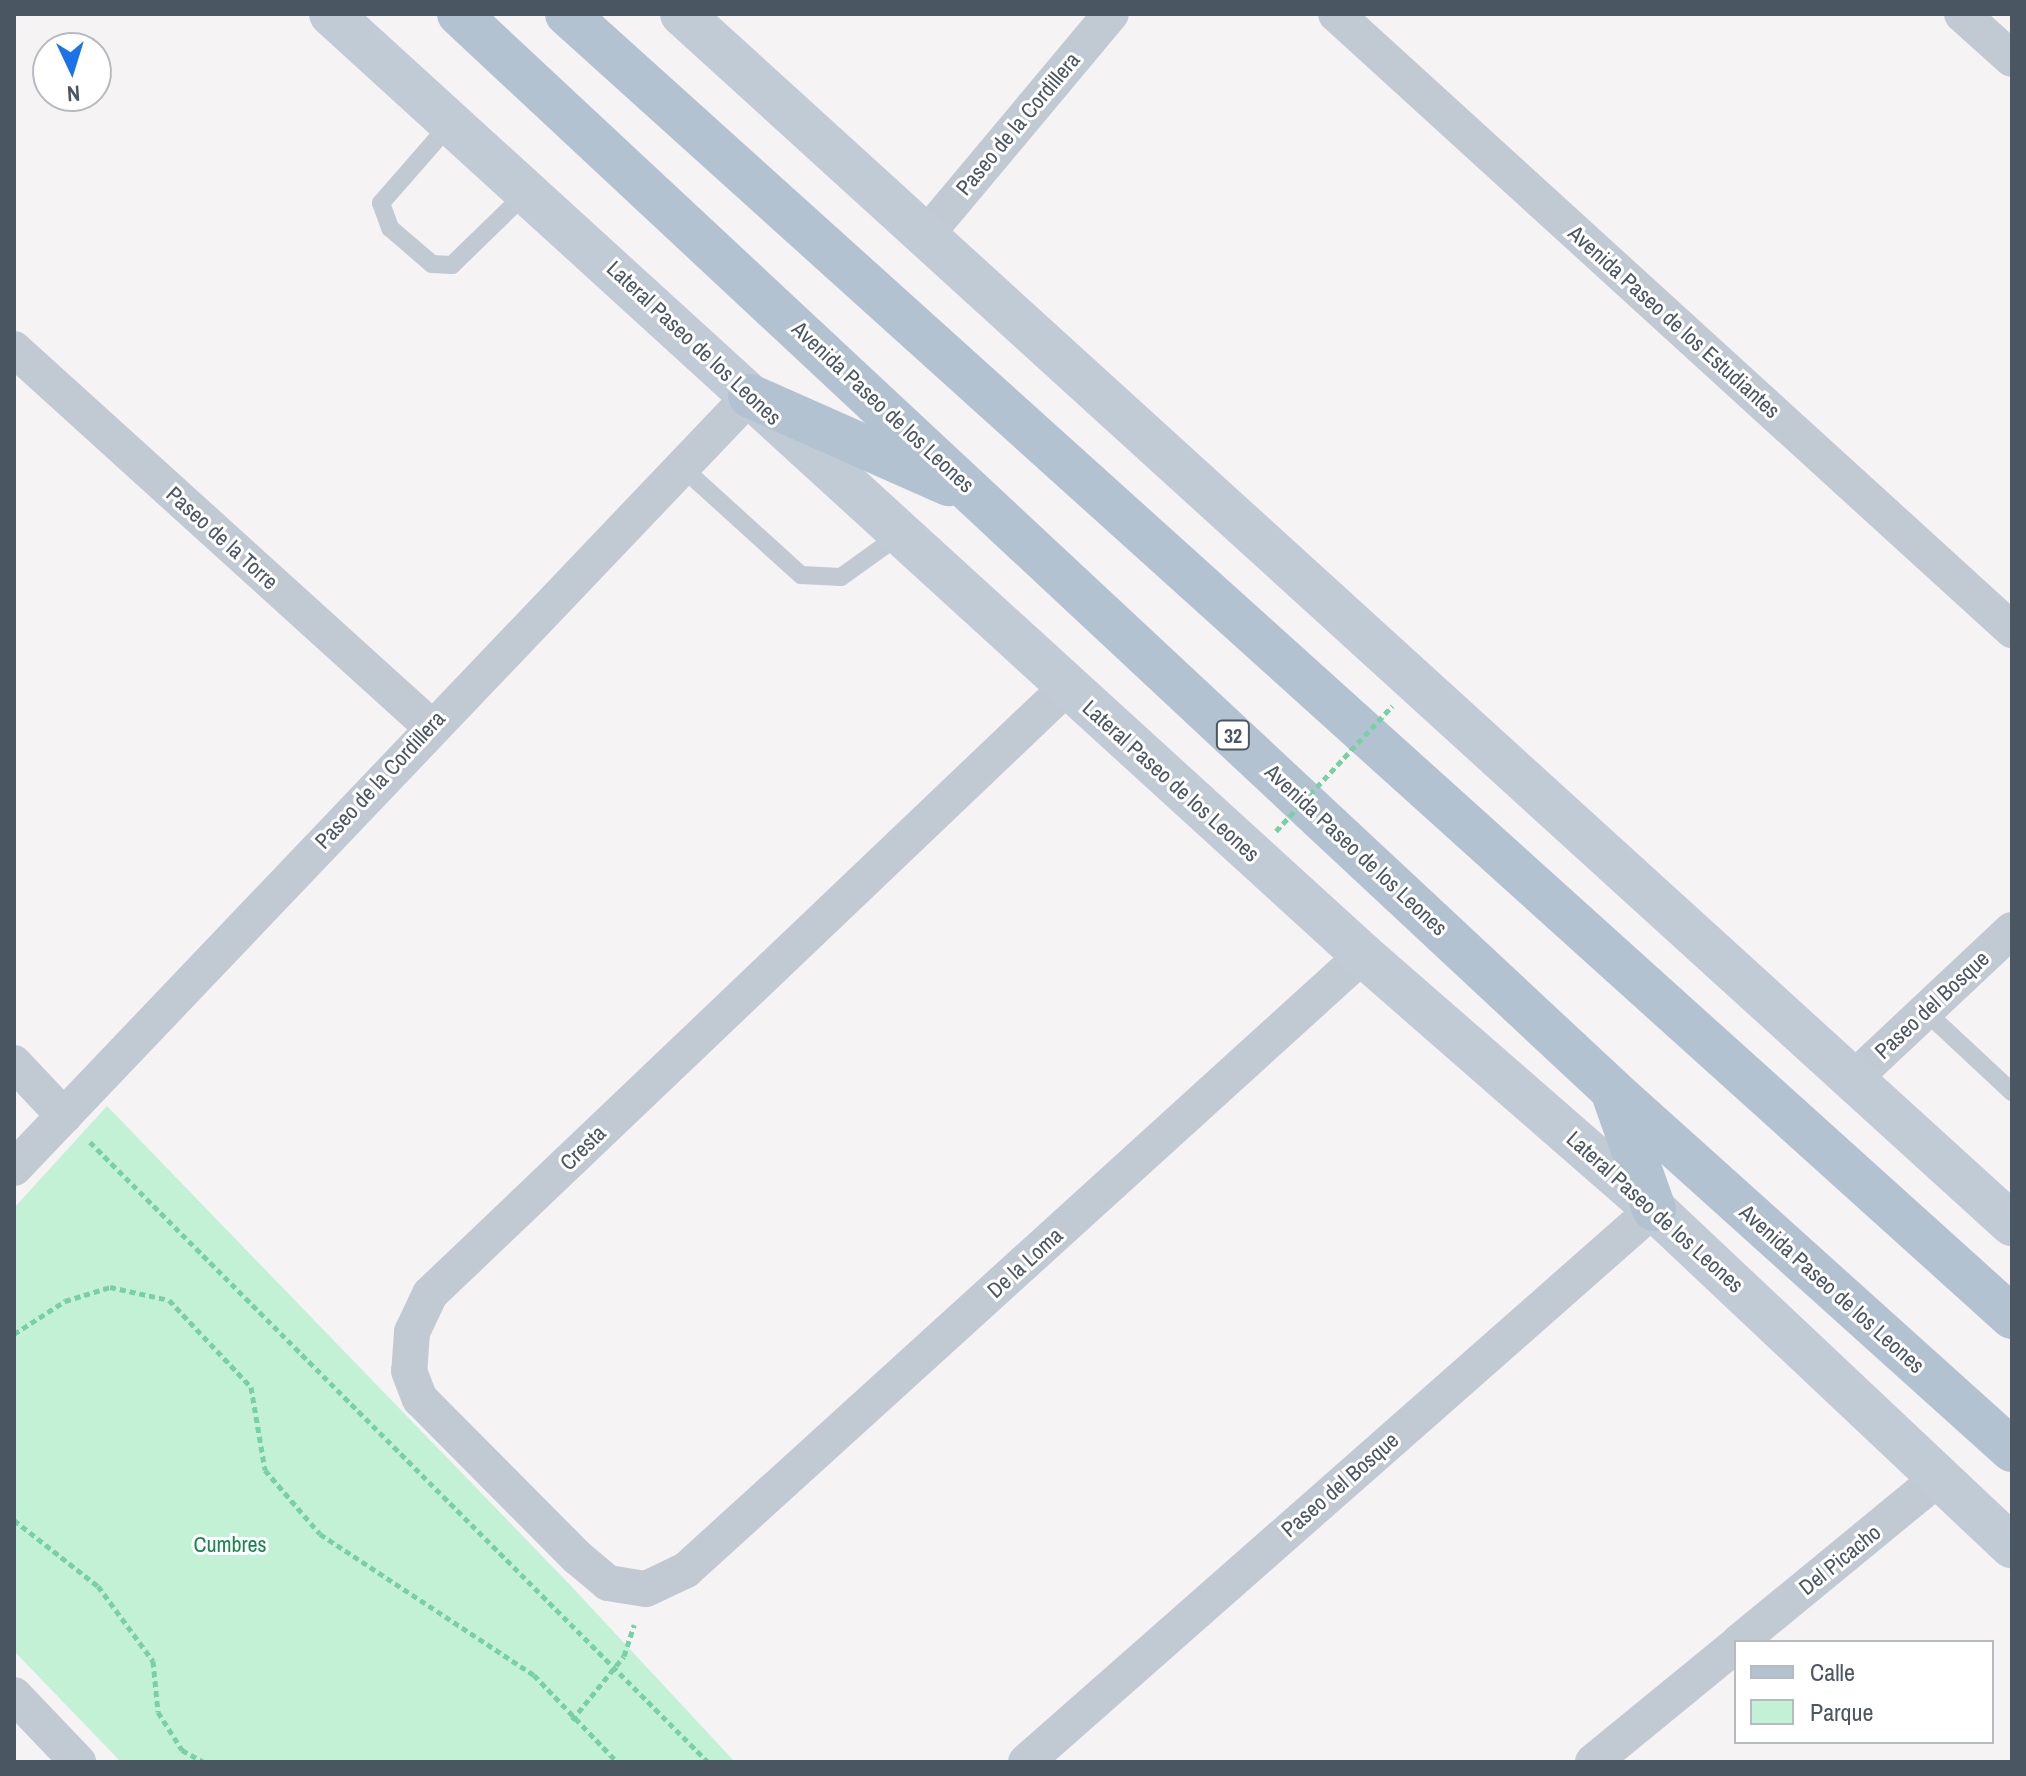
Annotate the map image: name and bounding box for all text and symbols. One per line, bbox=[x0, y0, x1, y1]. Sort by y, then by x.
north arrow bbox=[32, 32, 112, 112]
street label: Paseo de la Cordillera bbox=[951, 47, 1085, 201]
text: N bbox=[66, 79, 81, 109]
street label: Avenida Paseo de los Estudiantes bbox=[1563, 220, 1785, 424]
street label: Lateral Paseo de los Leones bbox=[601, 255, 787, 431]
street label: Avenida Paseo de los Leones bbox=[786, 316, 980, 498]
street label: Paseo de la Torre bbox=[161, 481, 283, 595]
street label: Lateral Paseo de los Leones bbox=[1077, 695, 1265, 867]
street label: Paseo de la Cordillera bbox=[309, 706, 451, 854]
road number: 32 bbox=[1215, 719, 1251, 751]
street label: Avenida Paseo de los Leones bbox=[1259, 759, 1453, 941]
street label: Paseo del Bosque bbox=[1869, 945, 1995, 1065]
street label: Cresta bbox=[555, 1120, 611, 1176]
street label: Lateral Paseo de los Leones bbox=[1561, 1126, 1749, 1298]
street label: Avenida Paseo de los Leones bbox=[1734, 1199, 1930, 1379]
street label: De la Loma bbox=[982, 1222, 1068, 1304]
street label: Paseo del Bosque bbox=[1276, 1427, 1404, 1543]
street label: Del Picacho bbox=[1794, 1519, 1886, 1601]
park label: Cumbres bbox=[193, 1532, 267, 1558]
legend bbox=[1734, 1640, 1994, 1744]
text: Calle bbox=[1810, 1656, 1855, 1688]
text: Parque bbox=[1810, 1696, 1873, 1728]

